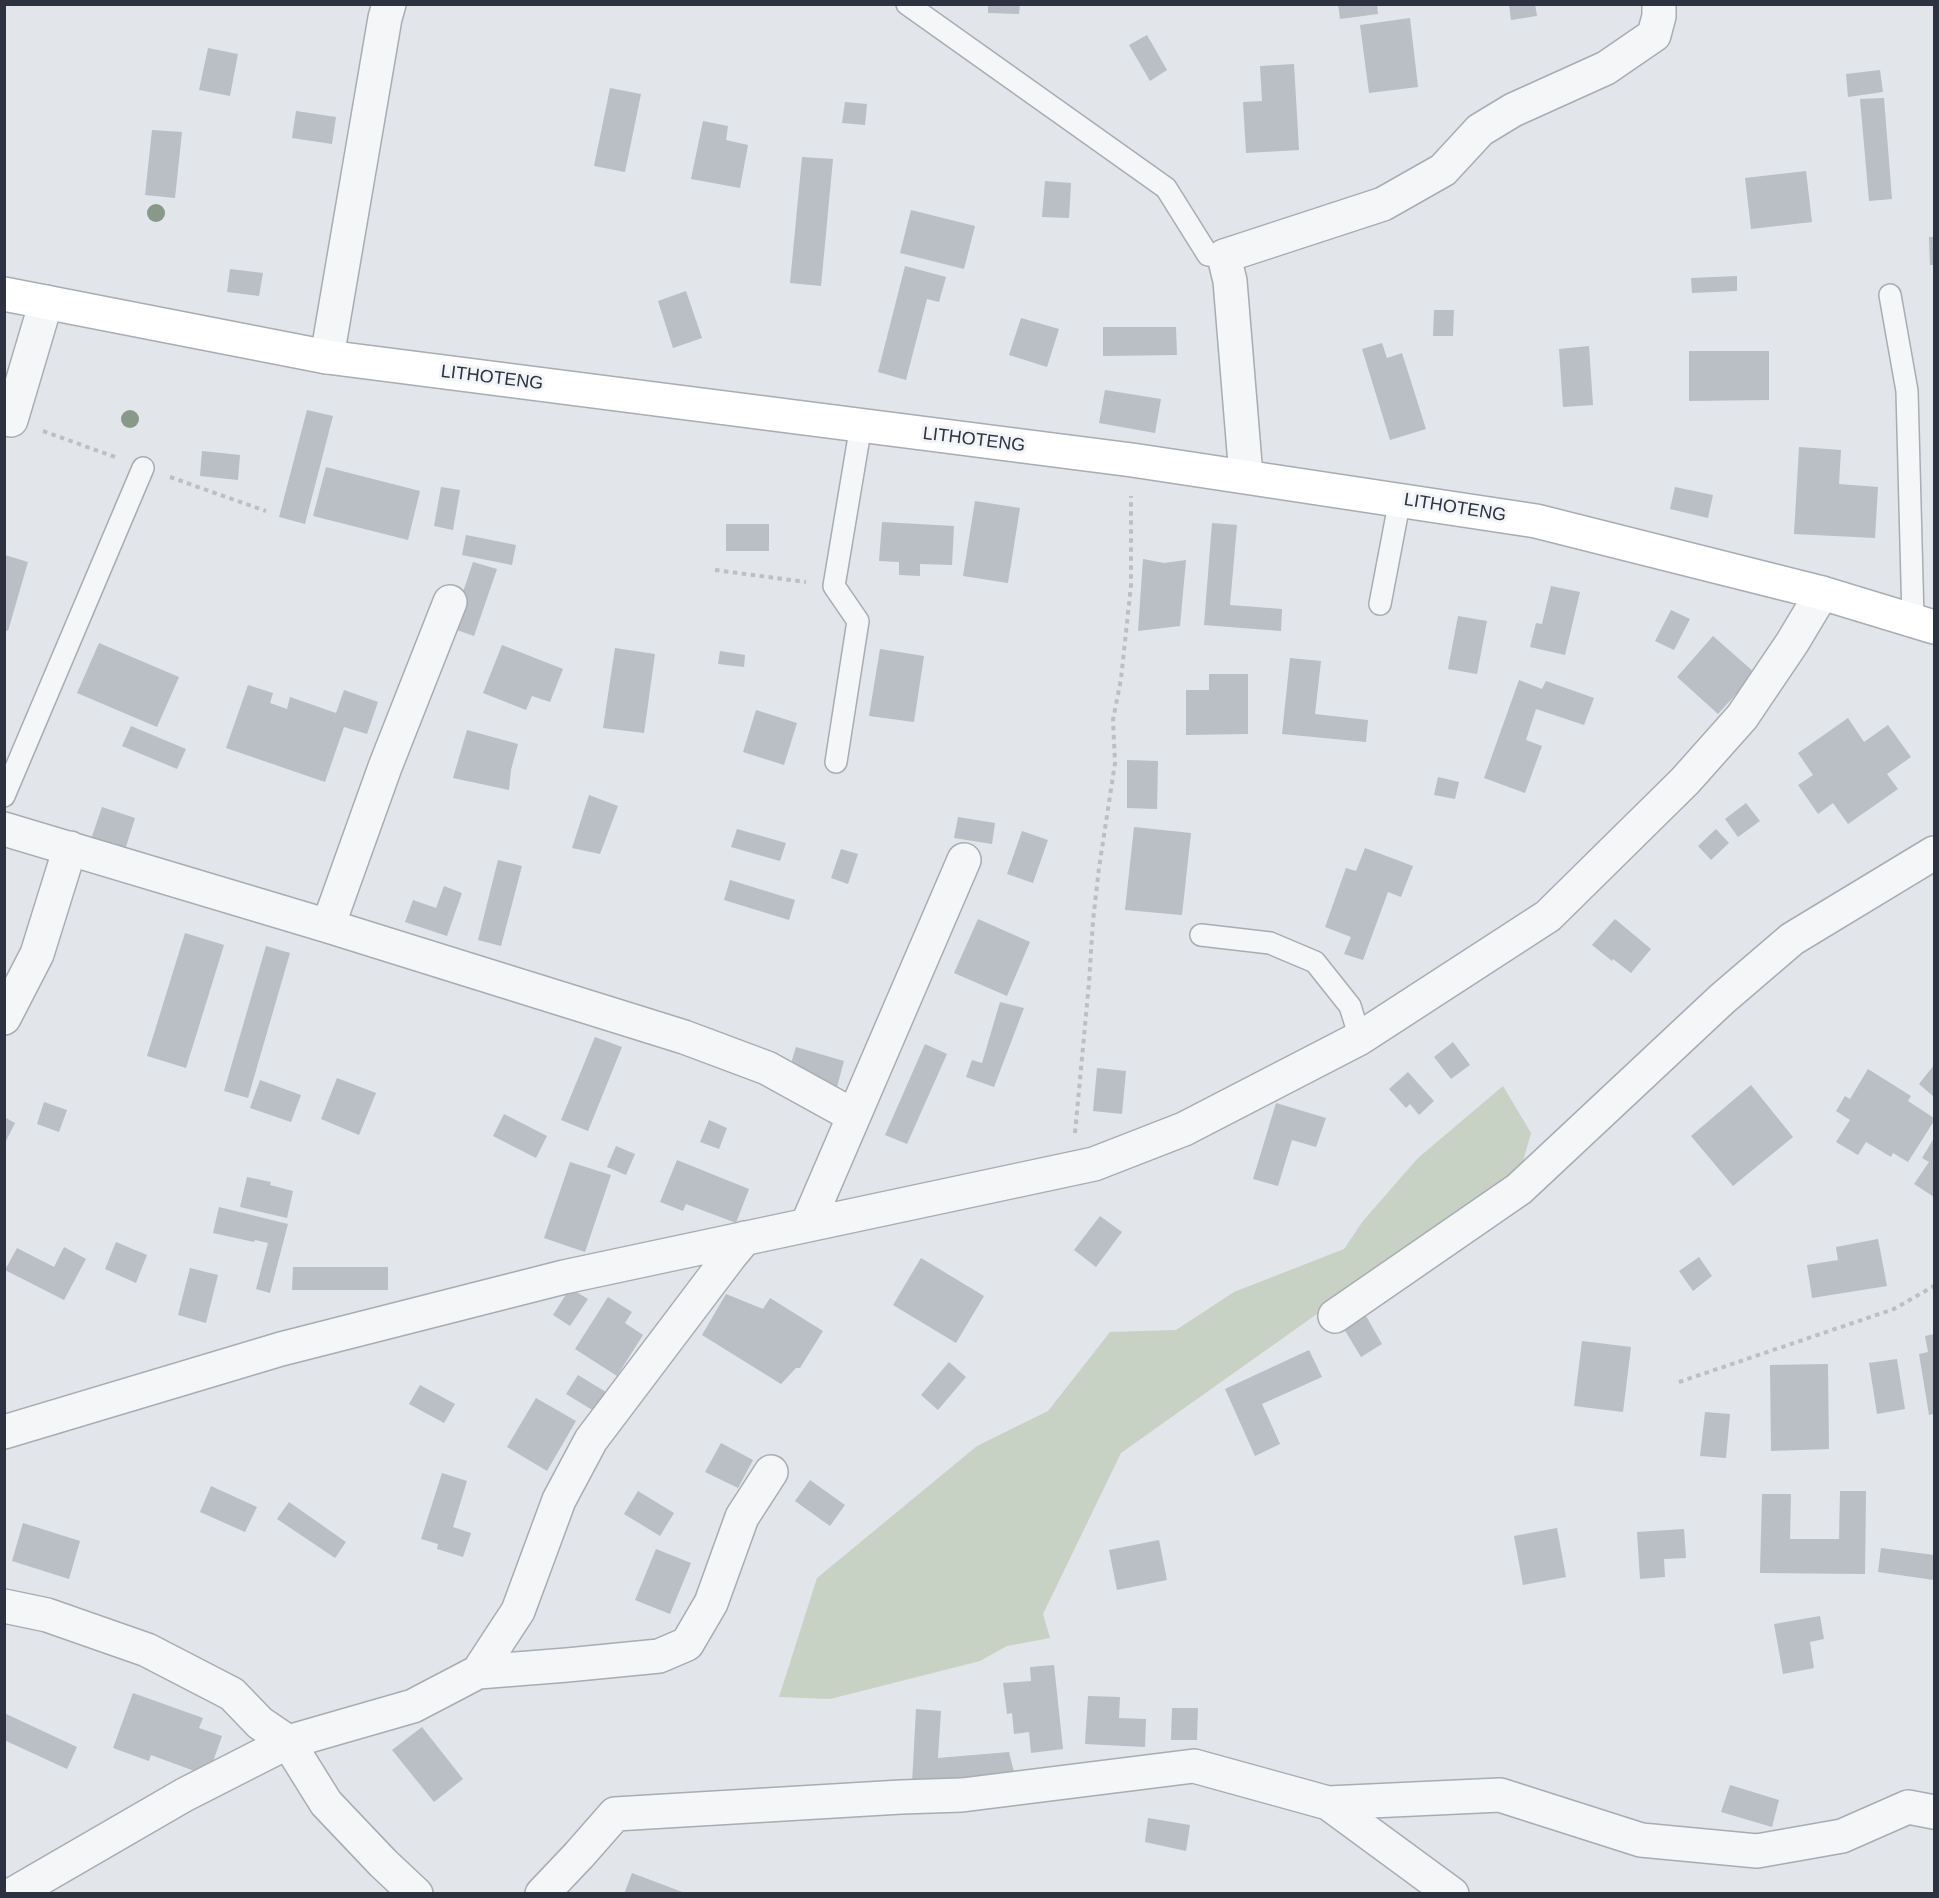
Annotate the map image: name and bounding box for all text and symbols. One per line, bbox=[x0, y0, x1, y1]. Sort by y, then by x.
street label: LITHOTENG bbox=[440, 361, 544, 395]
street label: LITHOTENG bbox=[922, 423, 1026, 457]
street label: LITHOTENG bbox=[1402, 489, 1508, 527]

